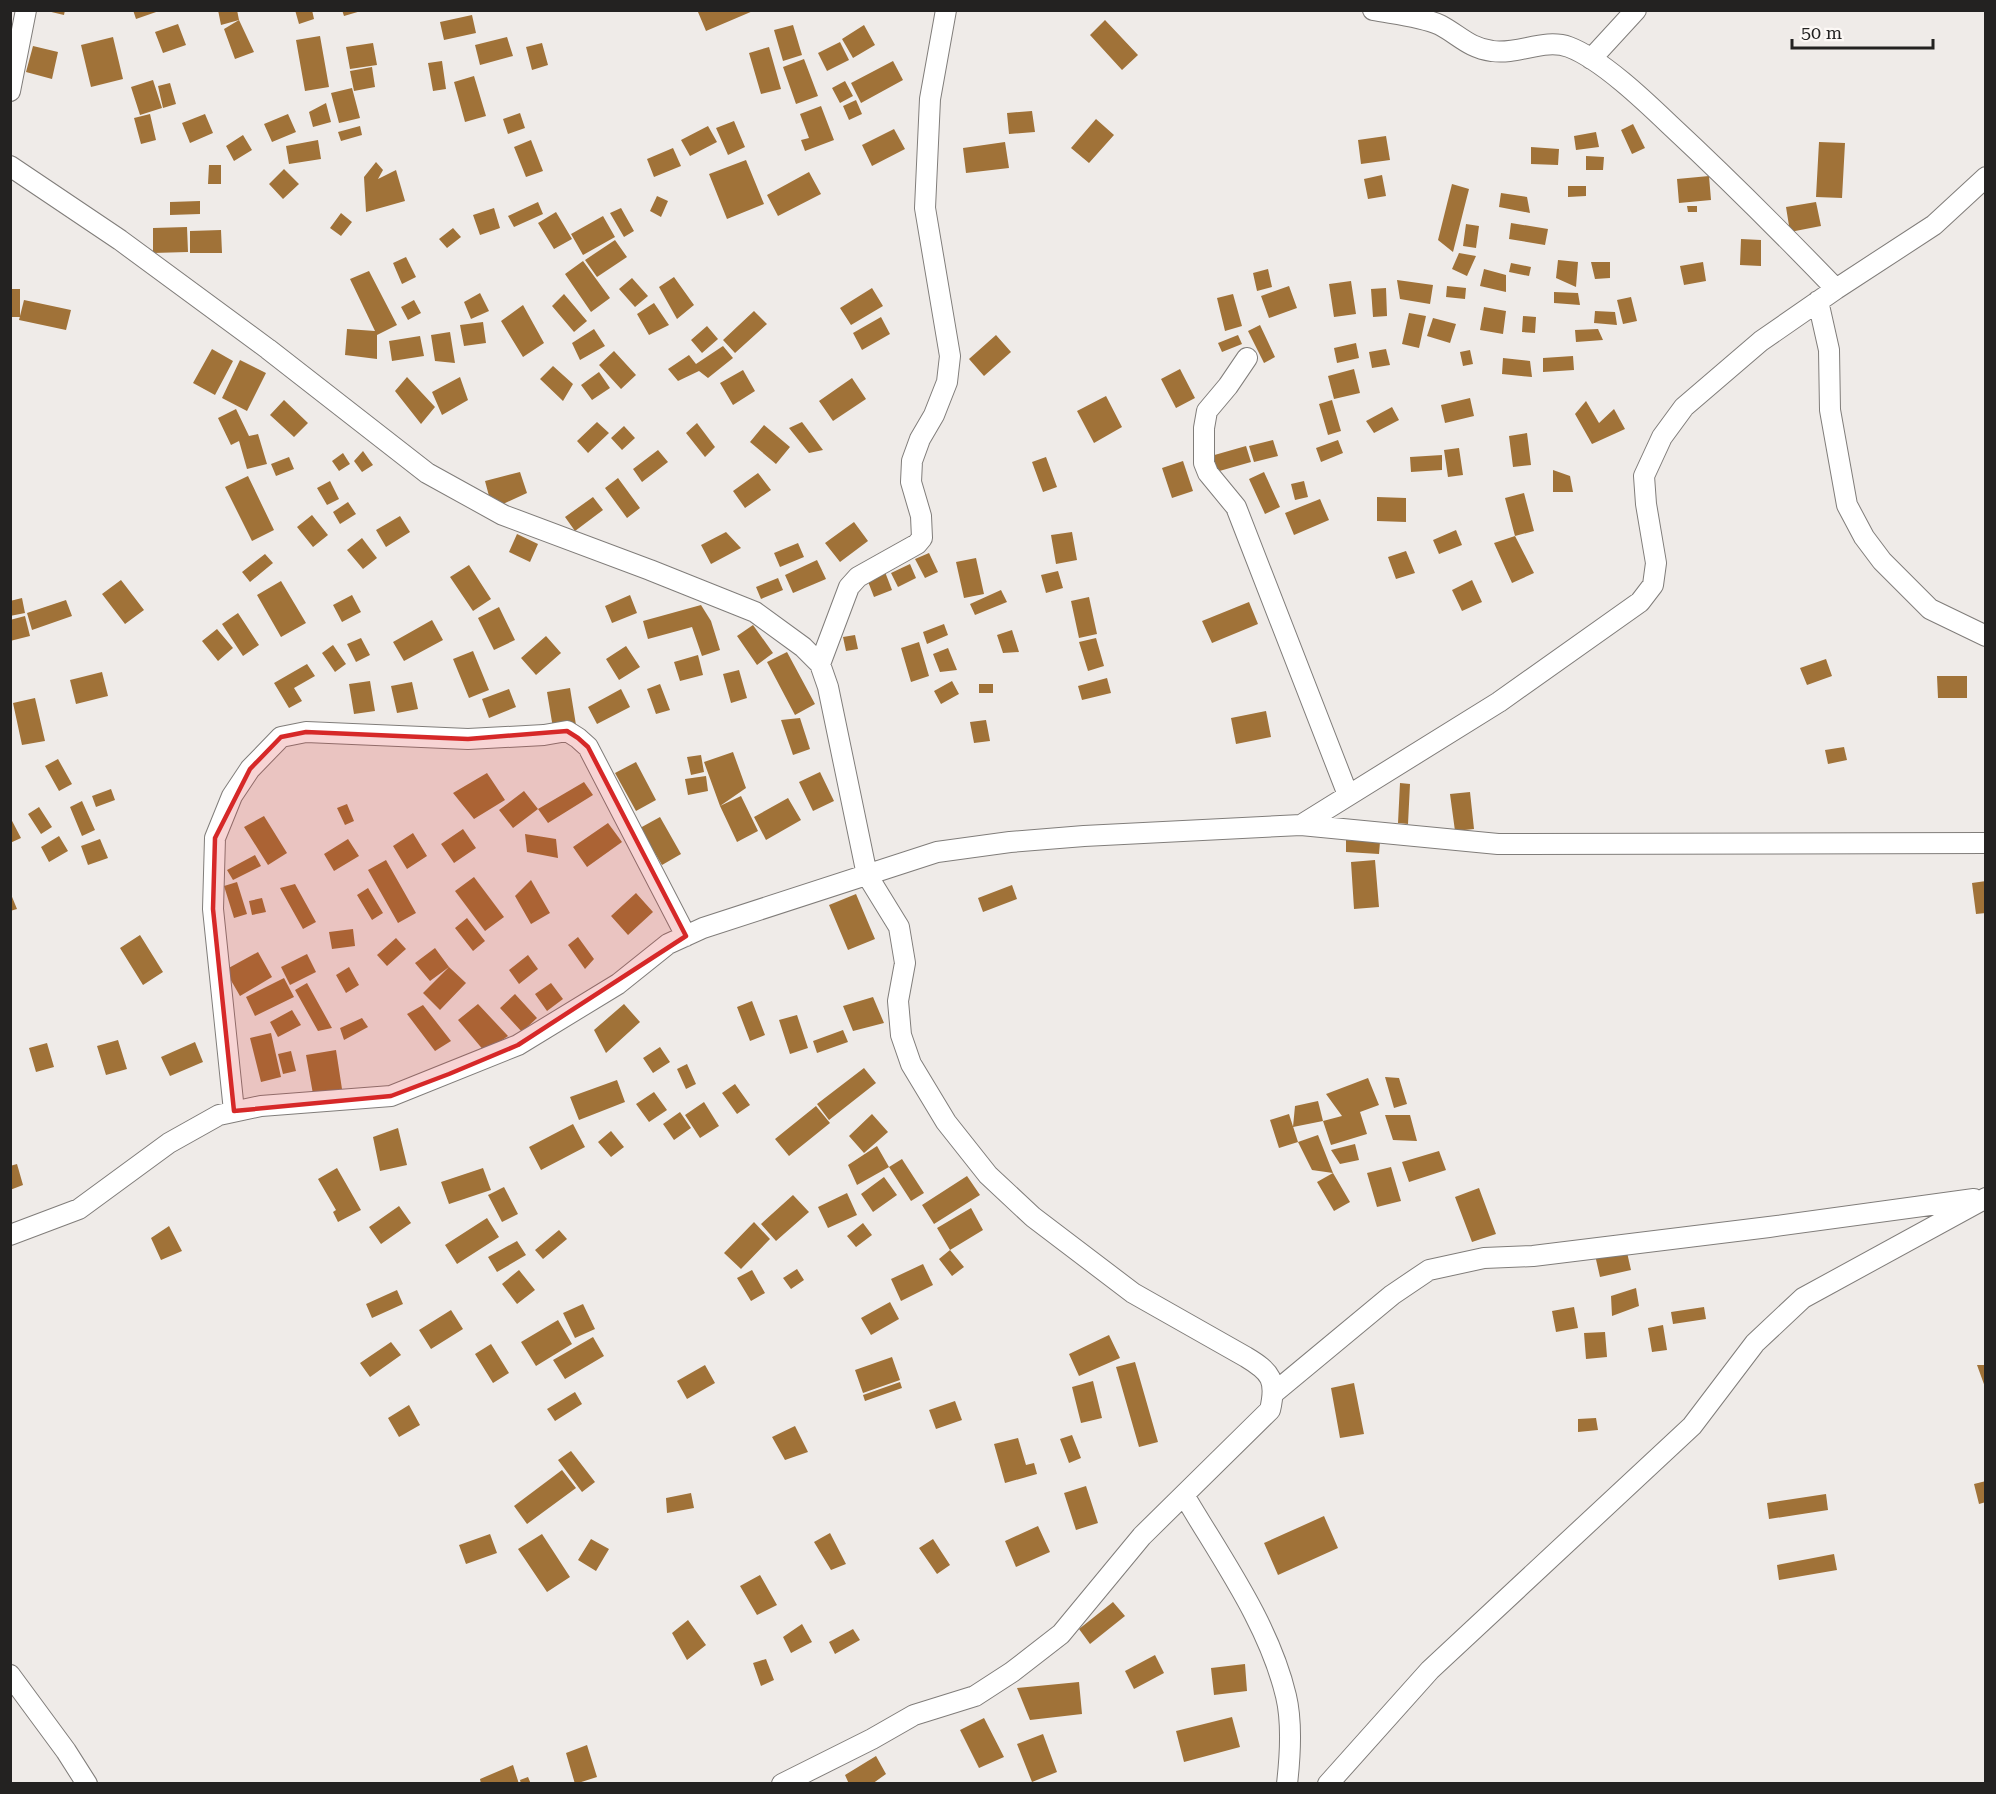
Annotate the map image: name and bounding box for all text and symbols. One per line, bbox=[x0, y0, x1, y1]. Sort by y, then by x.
scale bar bbox=[1792, 12, 1933, 50]
text: 50 m bbox=[1801, 22, 1842, 43]

